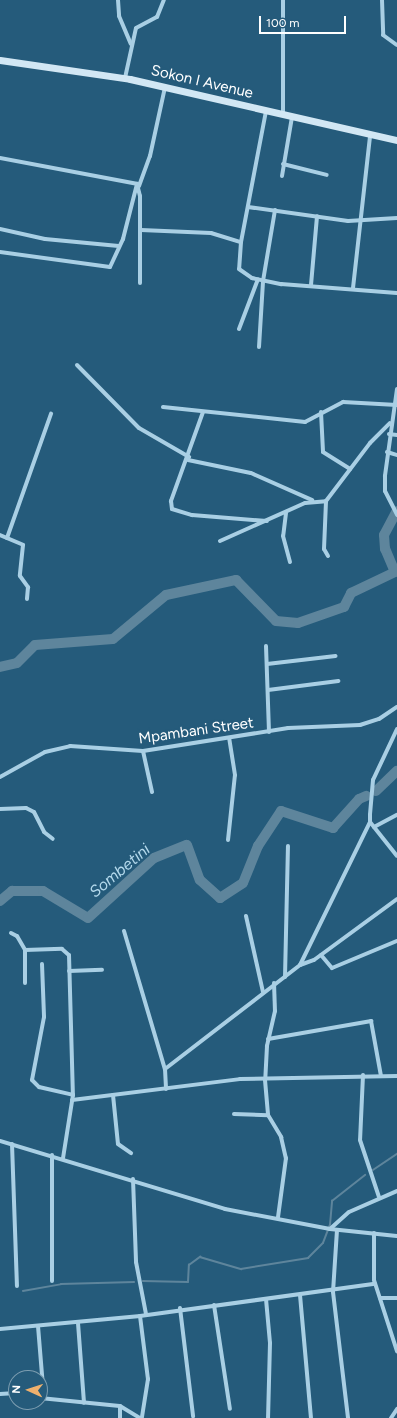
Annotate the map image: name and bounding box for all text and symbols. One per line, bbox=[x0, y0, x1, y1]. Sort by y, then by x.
scale bar bbox=[261, 8, 348, 34]
text: 100 m bbox=[266, 16, 300, 30]
street label: Sokon I Avenue bbox=[149, 62, 255, 102]
street label: Mpambani Street bbox=[137, 714, 255, 748]
water label: Sombetini bbox=[86, 840, 154, 902]
north arrow bbox=[8, 1370, 48, 1410]
text: N bbox=[10, 1385, 23, 1394]

